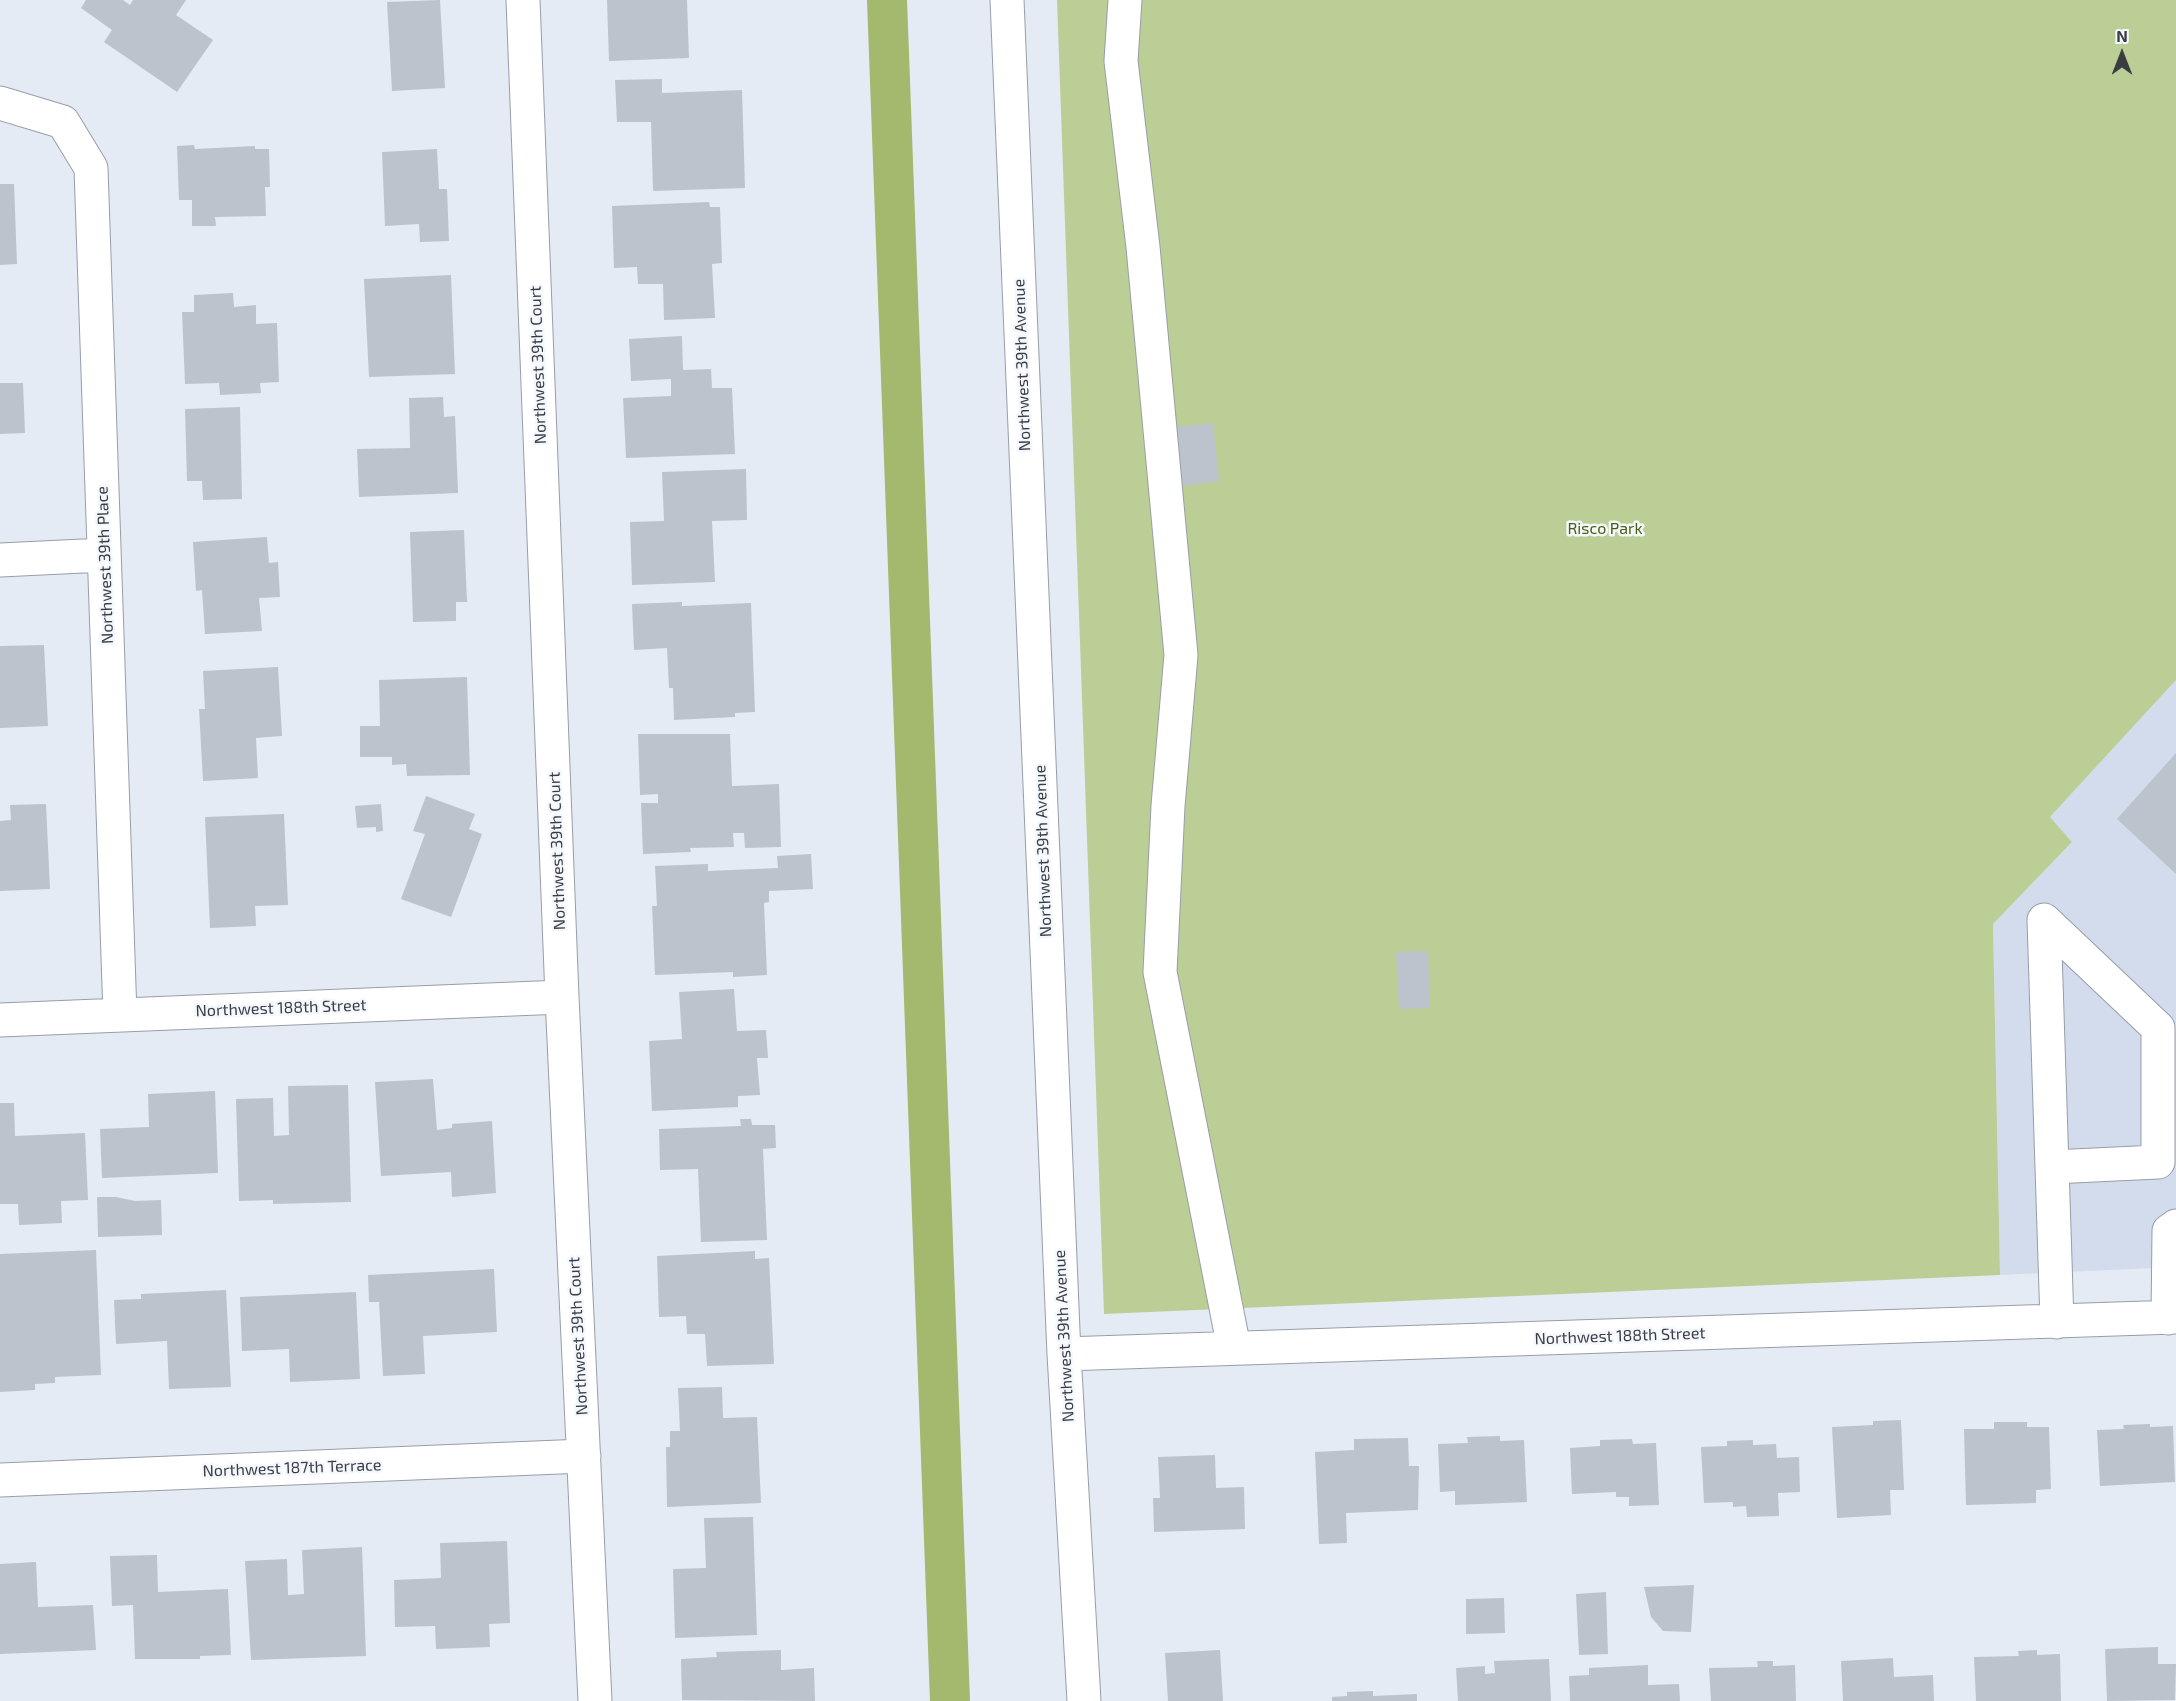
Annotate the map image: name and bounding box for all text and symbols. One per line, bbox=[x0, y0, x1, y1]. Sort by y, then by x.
north arrow bbox=[2092, 24, 2152, 84]
text: N bbox=[2116, 26, 2128, 45]
street label: Northwest 39th Avenue bbox=[1009, 279, 1035, 451]
street label: Northwest 39th Court bbox=[526, 285, 550, 445]
street label: Northwest 39th Place bbox=[93, 486, 117, 644]
park label: Risco Park bbox=[1567, 519, 1643, 539]
street label: Northwest 39th Avenue bbox=[1030, 765, 1056, 937]
street label: Northwest 39th Court bbox=[545, 771, 569, 931]
street label: Northwest 188th Street bbox=[195, 995, 367, 1021]
street label: Northwest 39th Avenue bbox=[1050, 1249, 1078, 1423]
street label: Northwest 39th Court bbox=[564, 1256, 592, 1416]
street label: Northwest 188th Street bbox=[1534, 1323, 1706, 1349]
street label: Northwest 187th Terrace bbox=[202, 1455, 382, 1481]

